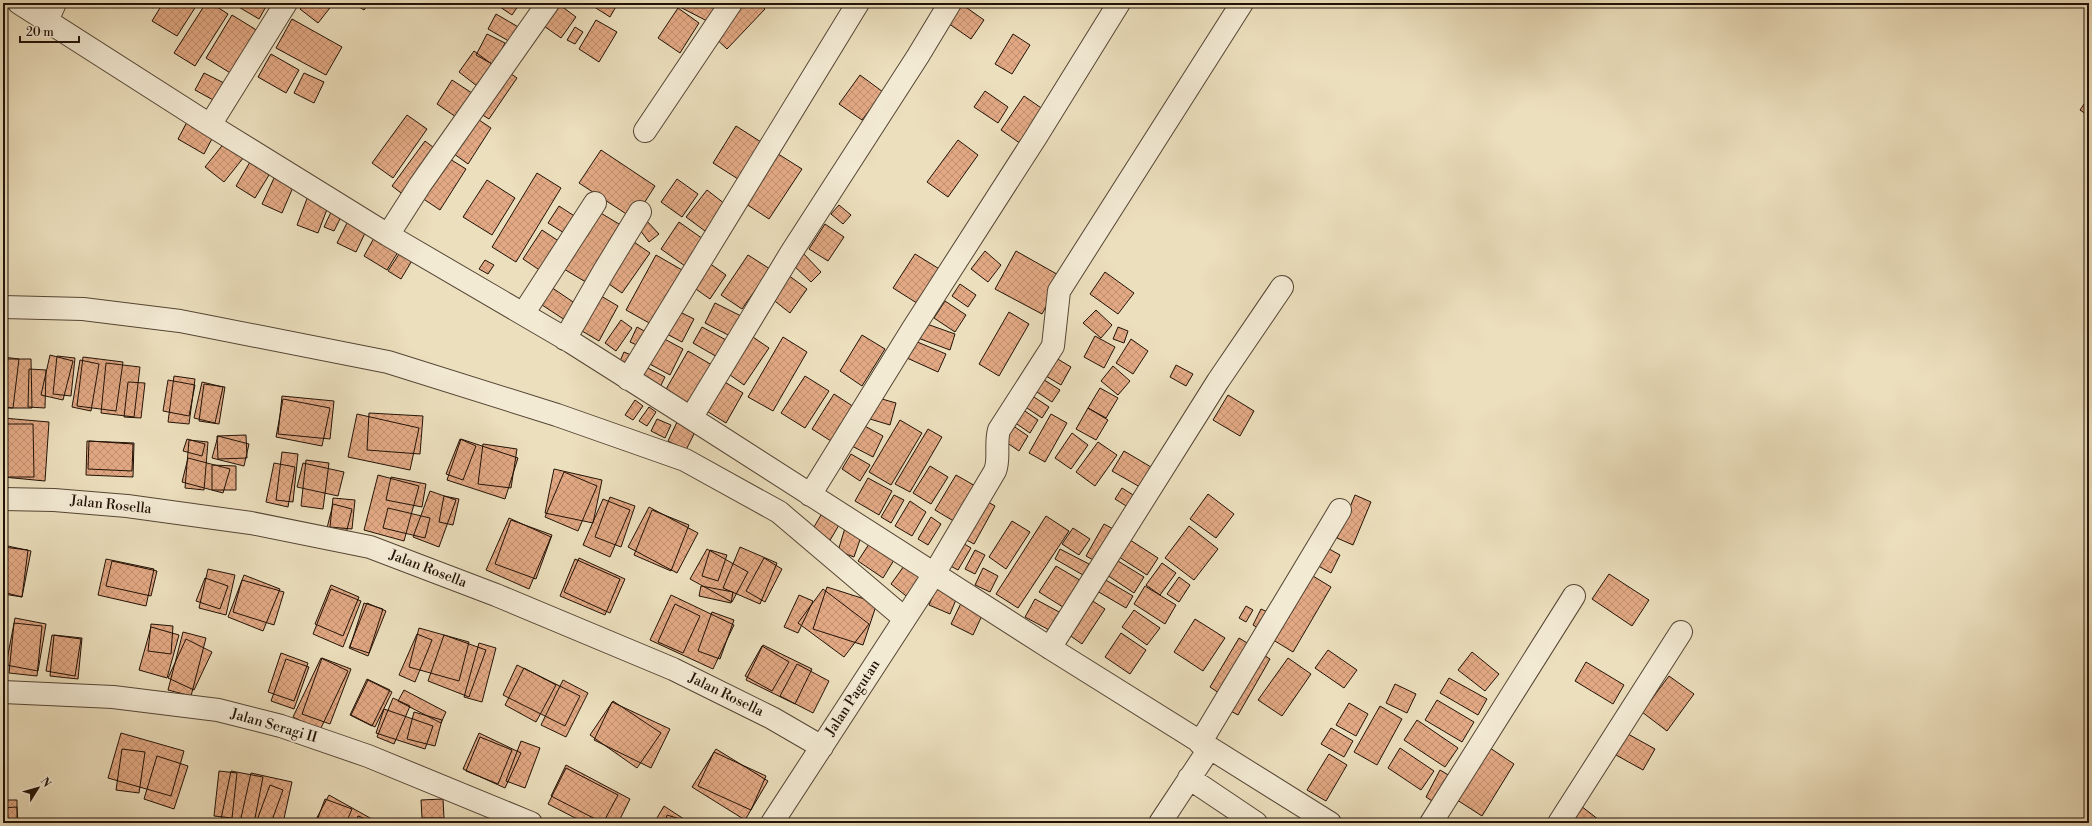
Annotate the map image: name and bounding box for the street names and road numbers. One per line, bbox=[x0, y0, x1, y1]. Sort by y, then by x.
street label: Jalan Rosella bbox=[69, 492, 153, 518]
street label: Jalan Rosella bbox=[386, 546, 470, 592]
street label: Jalan Pagutan bbox=[821, 656, 885, 740]
street label: Jalan Rosella bbox=[685, 669, 767, 721]
street label: Jalan Seragi II bbox=[228, 705, 320, 747]

